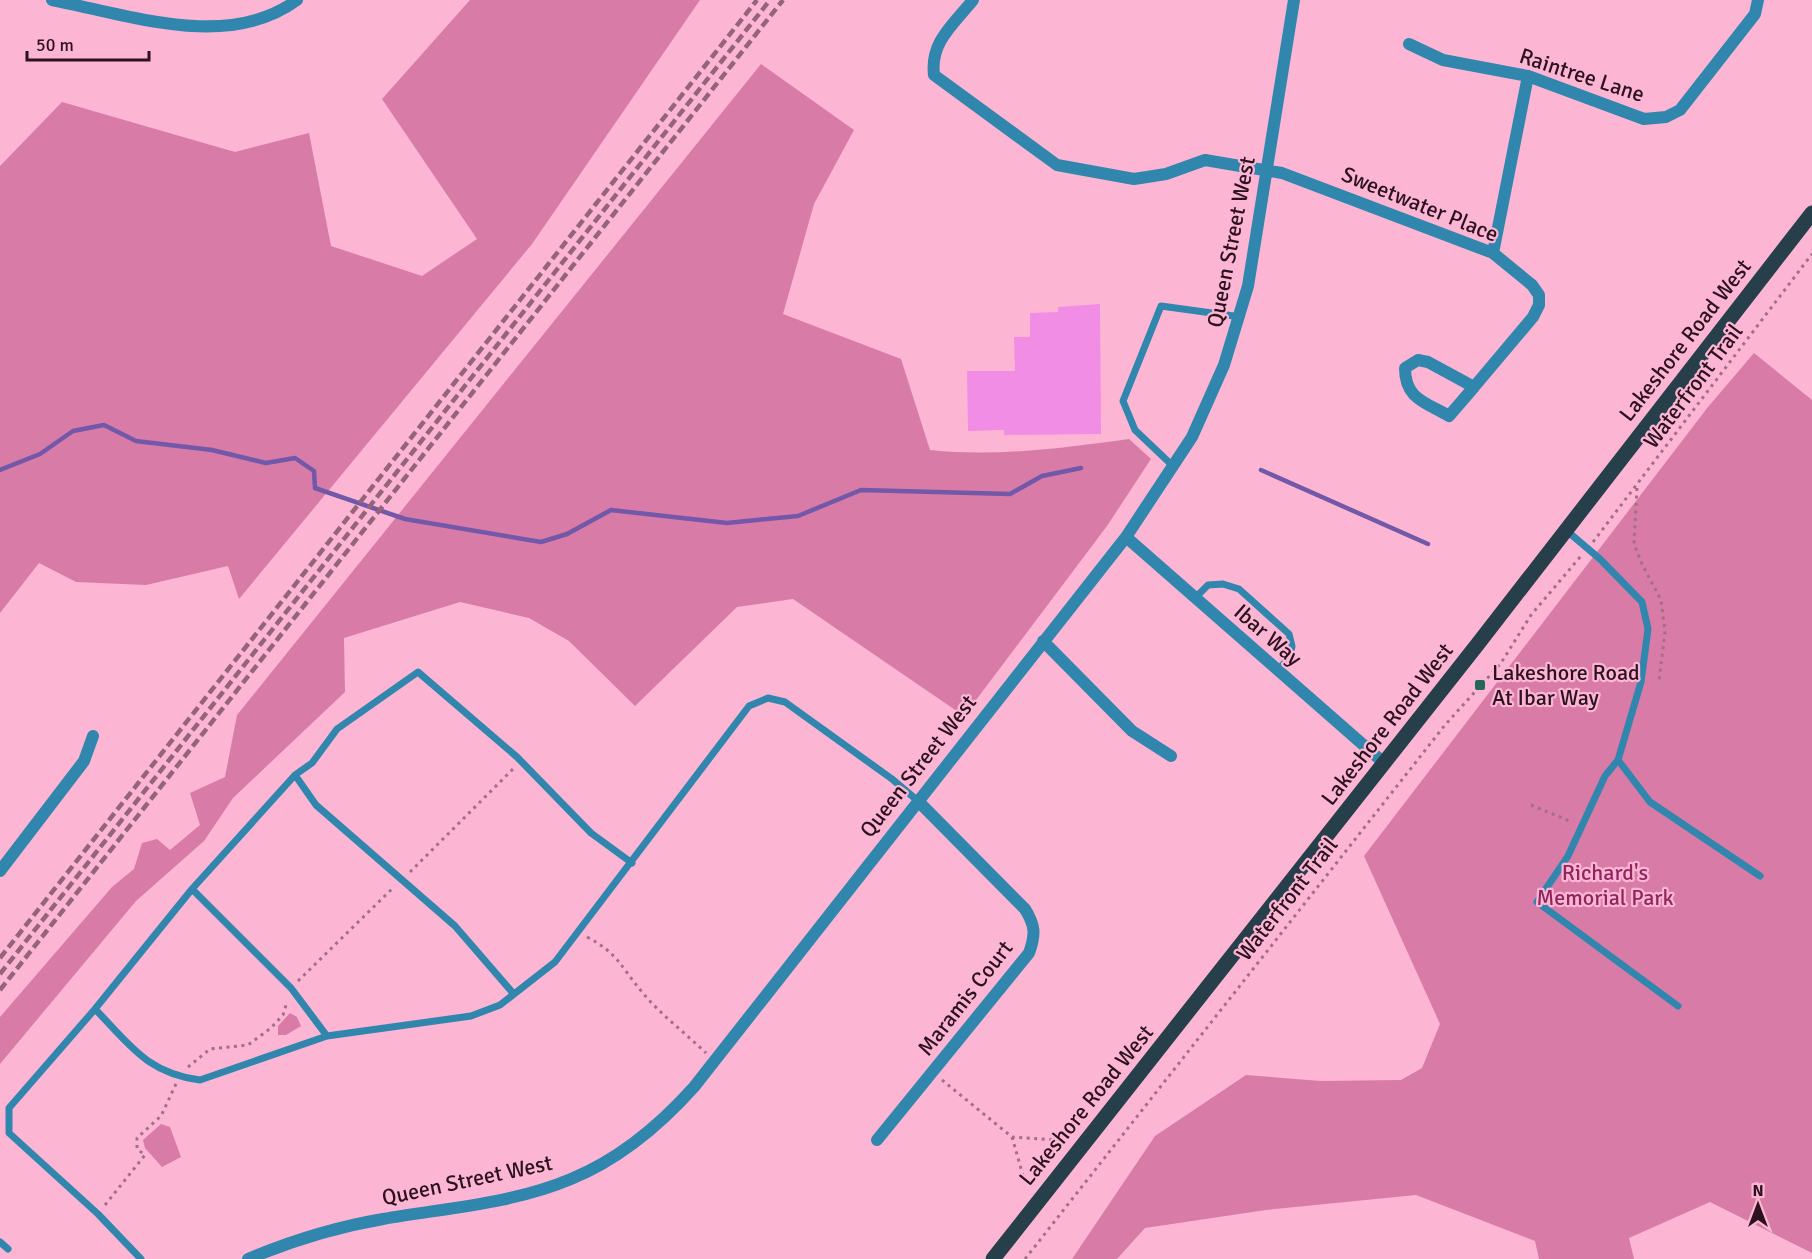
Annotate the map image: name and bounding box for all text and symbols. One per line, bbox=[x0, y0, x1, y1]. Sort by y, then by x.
scale bar bbox=[27, 24, 148, 62]
text: 50 m bbox=[36, 34, 74, 56]
street label: Raintree Lane bbox=[1516, 42, 1648, 108]
street label: Queen Street West bbox=[1201, 154, 1261, 330]
street label: Sweetwater Place bbox=[1338, 160, 1502, 248]
street label: Lakeshore Road West bbox=[1613, 253, 1757, 427]
street label: Waterfront Trail bbox=[1637, 318, 1749, 454]
street label: Ibar Way bbox=[1228, 598, 1308, 672]
street label: Lakeshore Road West bbox=[1315, 637, 1459, 811]
place label: Lakeshore Road At Ibar Way bbox=[1492, 659, 1640, 711]
marker: Lakeshore Road At Ibar Way bbox=[1473, 678, 1487, 692]
street label: Queen Street West bbox=[854, 689, 982, 843]
street label: Waterfront Trail bbox=[1231, 832, 1343, 966]
park label: Richard's Memorial Park bbox=[1537, 859, 1673, 911]
street label: Maramis Court bbox=[912, 935, 1019, 1061]
street label: Lakeshore Road West bbox=[1013, 1019, 1159, 1191]
street label: Queen Street West bbox=[379, 1149, 555, 1211]
north arrow bbox=[1728, 1175, 1788, 1235]
text: N bbox=[1752, 1181, 1764, 1201]

